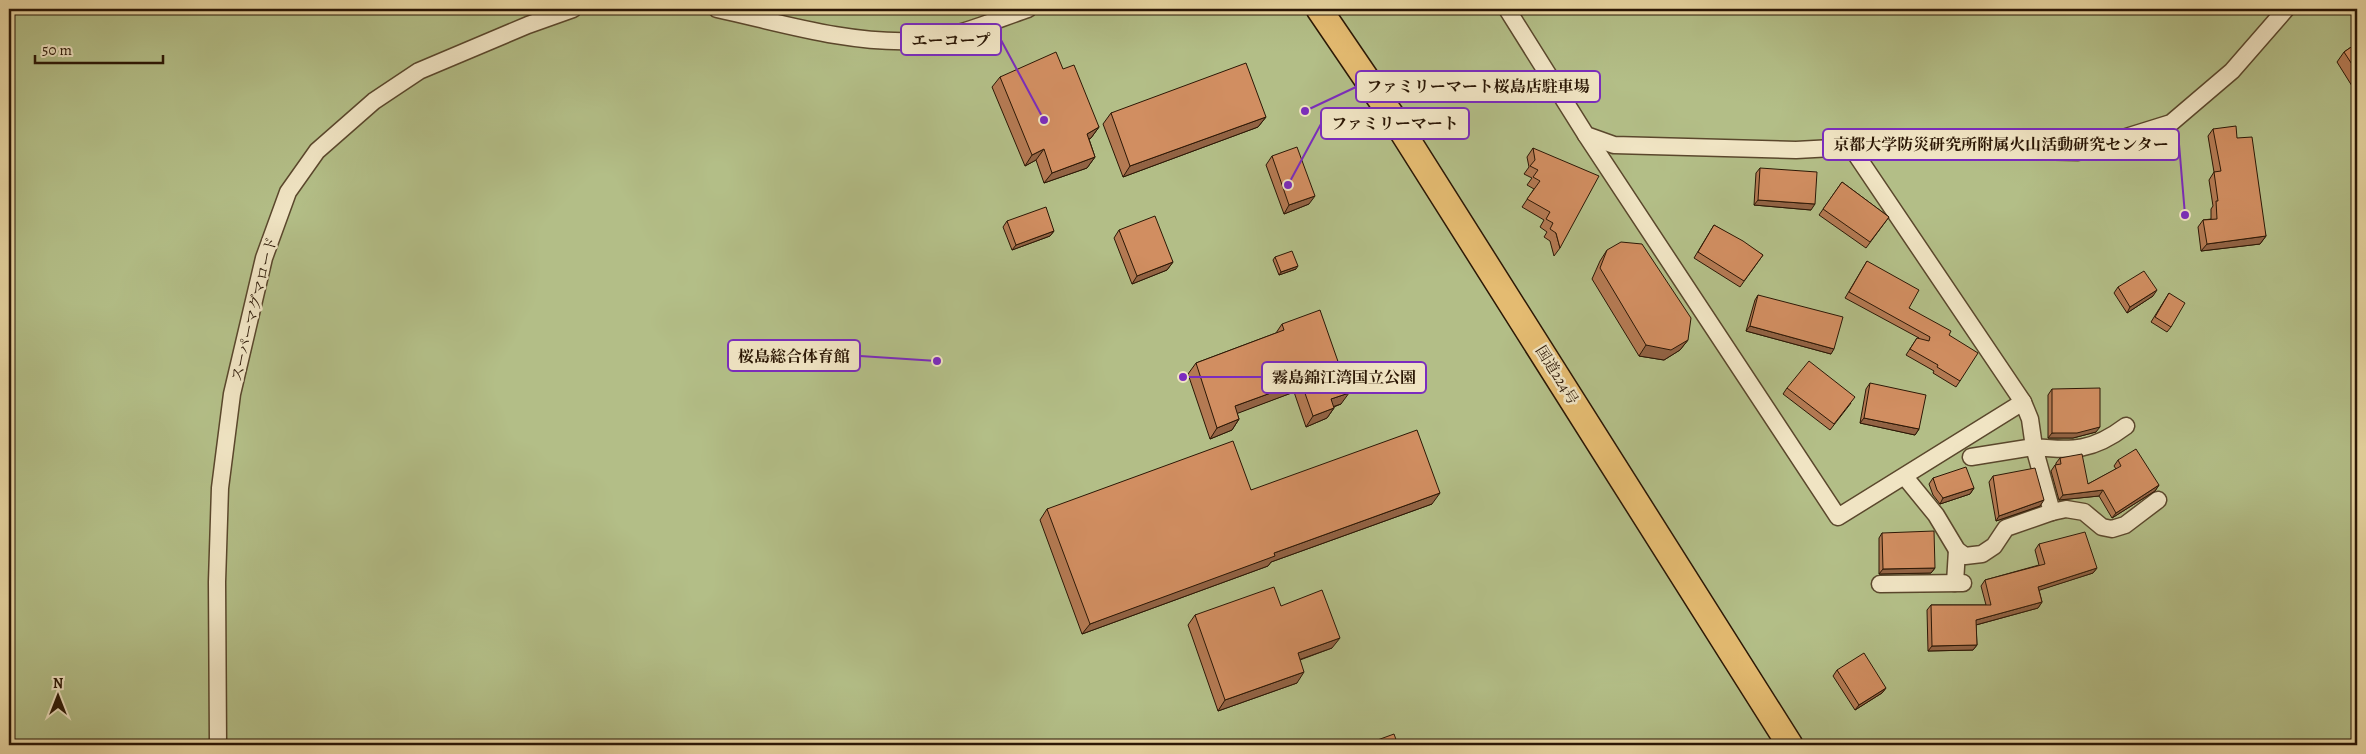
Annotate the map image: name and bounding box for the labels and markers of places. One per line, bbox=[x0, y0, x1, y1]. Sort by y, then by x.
callout: エーコープ bbox=[901, 24, 1001, 55]
callout: ファミリーマート桜島店駐車場 bbox=[1356, 71, 1600, 102]
callout: ファミリーマート bbox=[1321, 108, 1469, 139]
callout: 京都大学防災研究所附属火山活動研究センター bbox=[1823, 129, 2179, 160]
callout: 桜島総合体育館 bbox=[728, 340, 860, 371]
callout: 霧島錦江湾国立公園 bbox=[1262, 362, 1426, 393]

